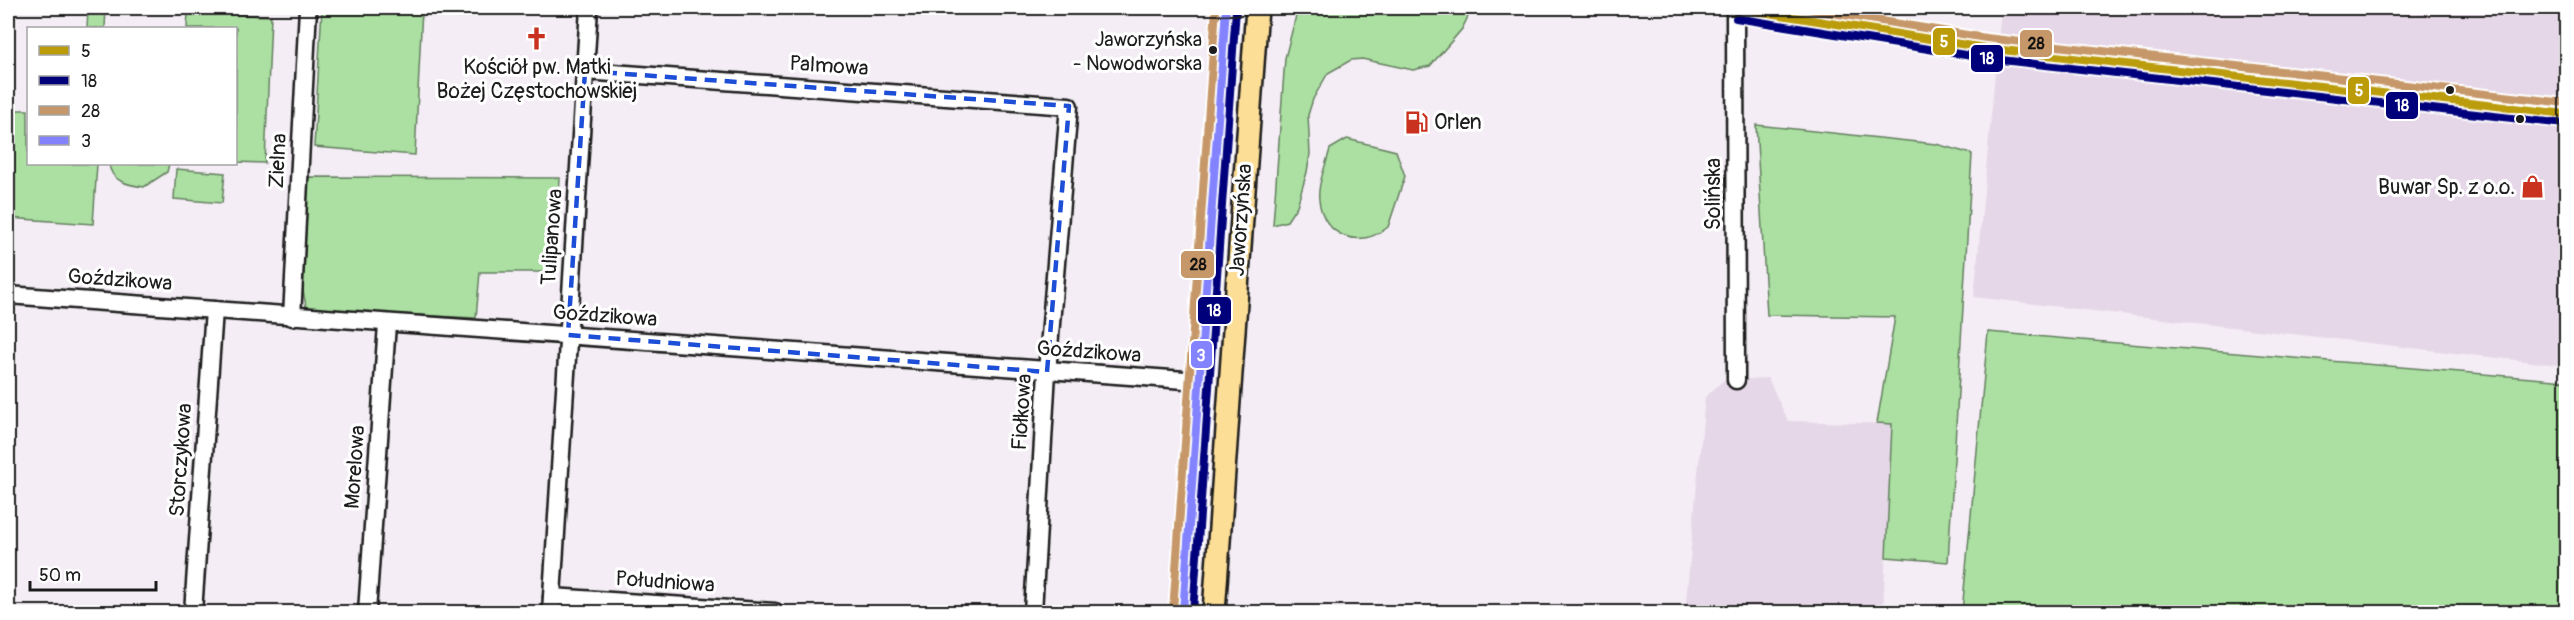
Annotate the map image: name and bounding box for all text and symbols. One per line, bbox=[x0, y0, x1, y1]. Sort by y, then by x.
church icon: Kościół pw. Matki Bożej Częstochowskiej bbox=[524, 26, 550, 52]
legend bbox=[27, 27, 237, 165]
place label: Jaworzyńska - Nowodworska bbox=[1073, 27, 1202, 76]
line badge: 5 bbox=[1932, 27, 1956, 56]
line badge: 28 bbox=[2019, 29, 2053, 58]
text: 5 bbox=[1940, 32, 1949, 52]
text: 28 bbox=[2027, 34, 2045, 54]
text: 5 bbox=[81, 40, 91, 63]
marker: Jaworzyńska - Nowodworska bbox=[1207, 44, 1219, 56]
line badge: 18 bbox=[1970, 44, 2004, 73]
text: 18 bbox=[1980, 49, 1994, 69]
street label: Palmowa bbox=[789, 50, 869, 82]
place label: Kościół pw. Matki Bożej Częstochowskiej bbox=[437, 54, 637, 105]
text: 18 bbox=[81, 70, 97, 93]
line badge: 5 bbox=[2347, 76, 2370, 105]
text: 5 bbox=[2355, 81, 2364, 101]
unlabelled marker bbox=[2444, 84, 2456, 96]
line badge: 18 bbox=[2385, 91, 2419, 120]
text: 18 bbox=[2395, 96, 2409, 116]
text: 28 bbox=[81, 100, 100, 123]
fuel station icon: Orlen bbox=[1403, 109, 1429, 135]
place label: Orlen bbox=[1434, 109, 1482, 136]
unlabelled marker bbox=[2514, 113, 2526, 125]
text: 3 bbox=[81, 130, 91, 153]
street label: Zielna bbox=[263, 133, 293, 189]
street label: Solińska bbox=[1700, 158, 1727, 230]
street label: Jaworzyńska bbox=[1224, 163, 1258, 277]
place label: Buwar Sp. z o.o. bbox=[2378, 174, 2515, 201]
shop icon: Buwar Sp. z o.o. bbox=[2520, 174, 2546, 200]
street label: Tulipanowa bbox=[535, 188, 569, 286]
line badge: 28 bbox=[1180, 250, 1215, 279]
text: 28 bbox=[1189, 255, 1207, 275]
street label: Goździkowa bbox=[67, 263, 173, 297]
line badge: 18 bbox=[1197, 296, 1232, 325]
street label: Goździkowa bbox=[552, 299, 658, 333]
text: 18 bbox=[1207, 301, 1221, 321]
street label: Goździkowa bbox=[1036, 335, 1142, 369]
line badge: 3 bbox=[1190, 340, 1213, 369]
text: 3 bbox=[1197, 346, 1206, 366]
street label: Fiołkowa bbox=[1006, 373, 1038, 451]
street label: Storczykowa bbox=[164, 402, 198, 518]
street label: Morelowa bbox=[339, 424, 371, 510]
scale bar bbox=[30, 554, 156, 592]
text: 50 m bbox=[39, 564, 81, 587]
street label: Południowa bbox=[614, 565, 716, 599]

